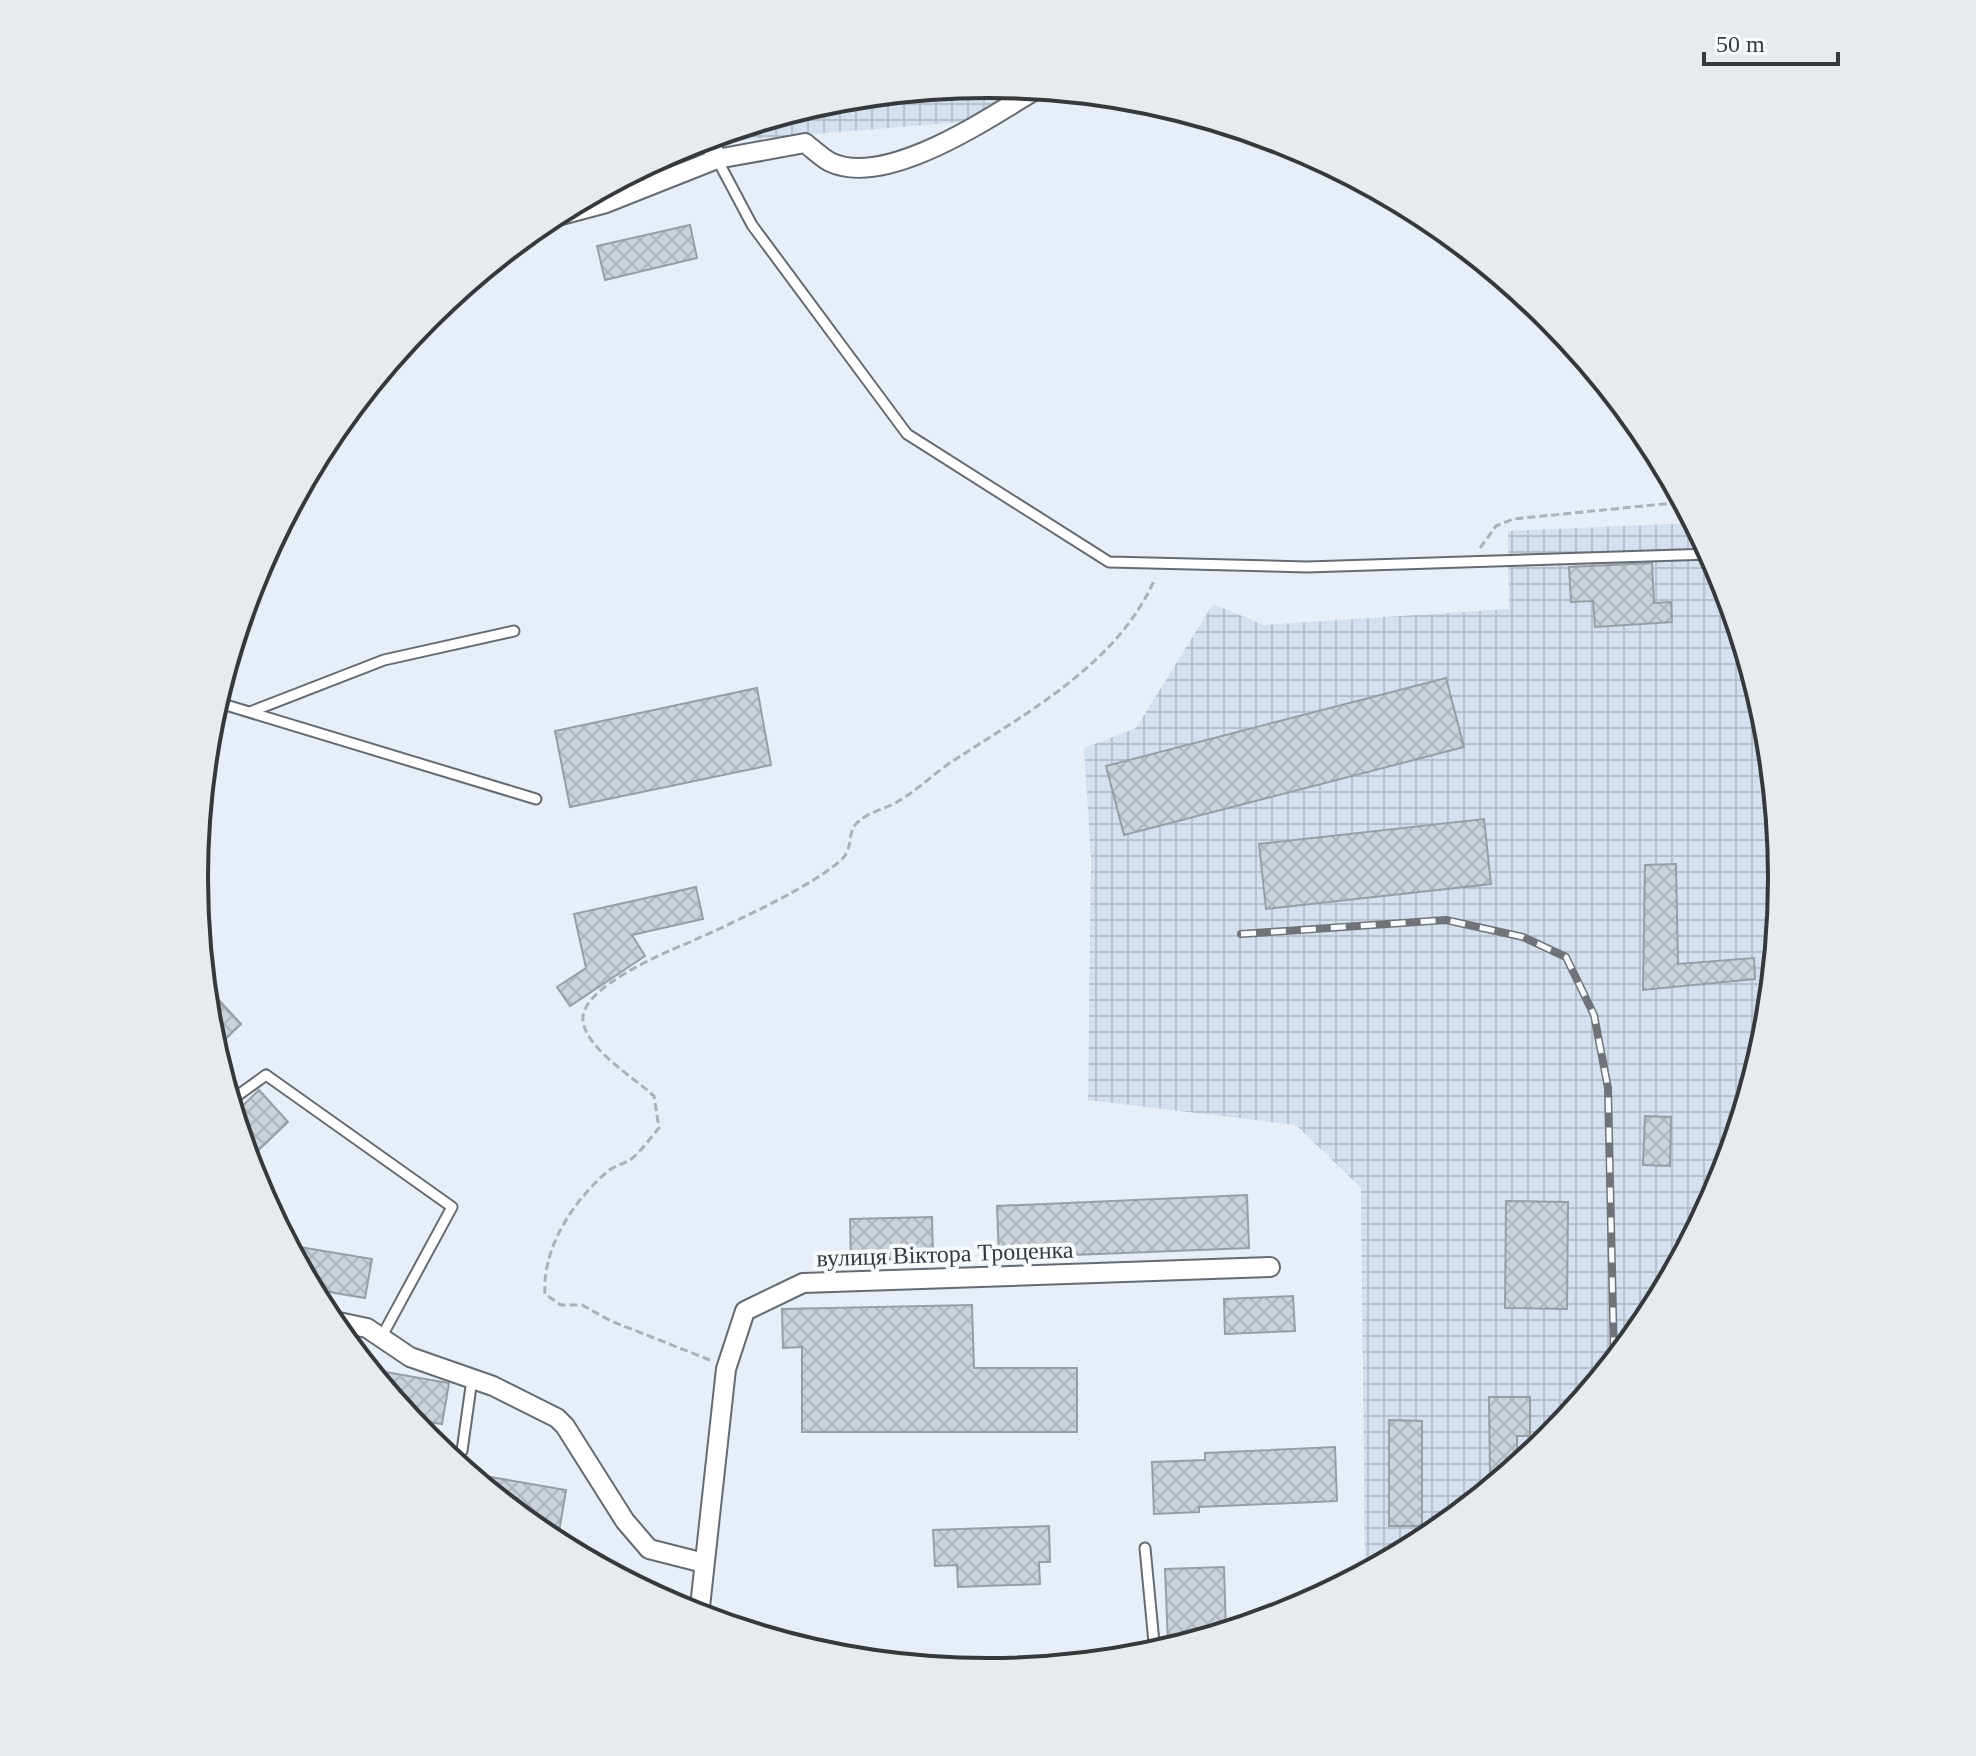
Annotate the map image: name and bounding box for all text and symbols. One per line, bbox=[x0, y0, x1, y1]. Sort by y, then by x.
scale bar bbox=[1704, 16, 1838, 66]
text: 50 m bbox=[1716, 31, 1765, 57]
street label: вулиця Віктора Троценка bbox=[816, 1237, 1074, 1271]

